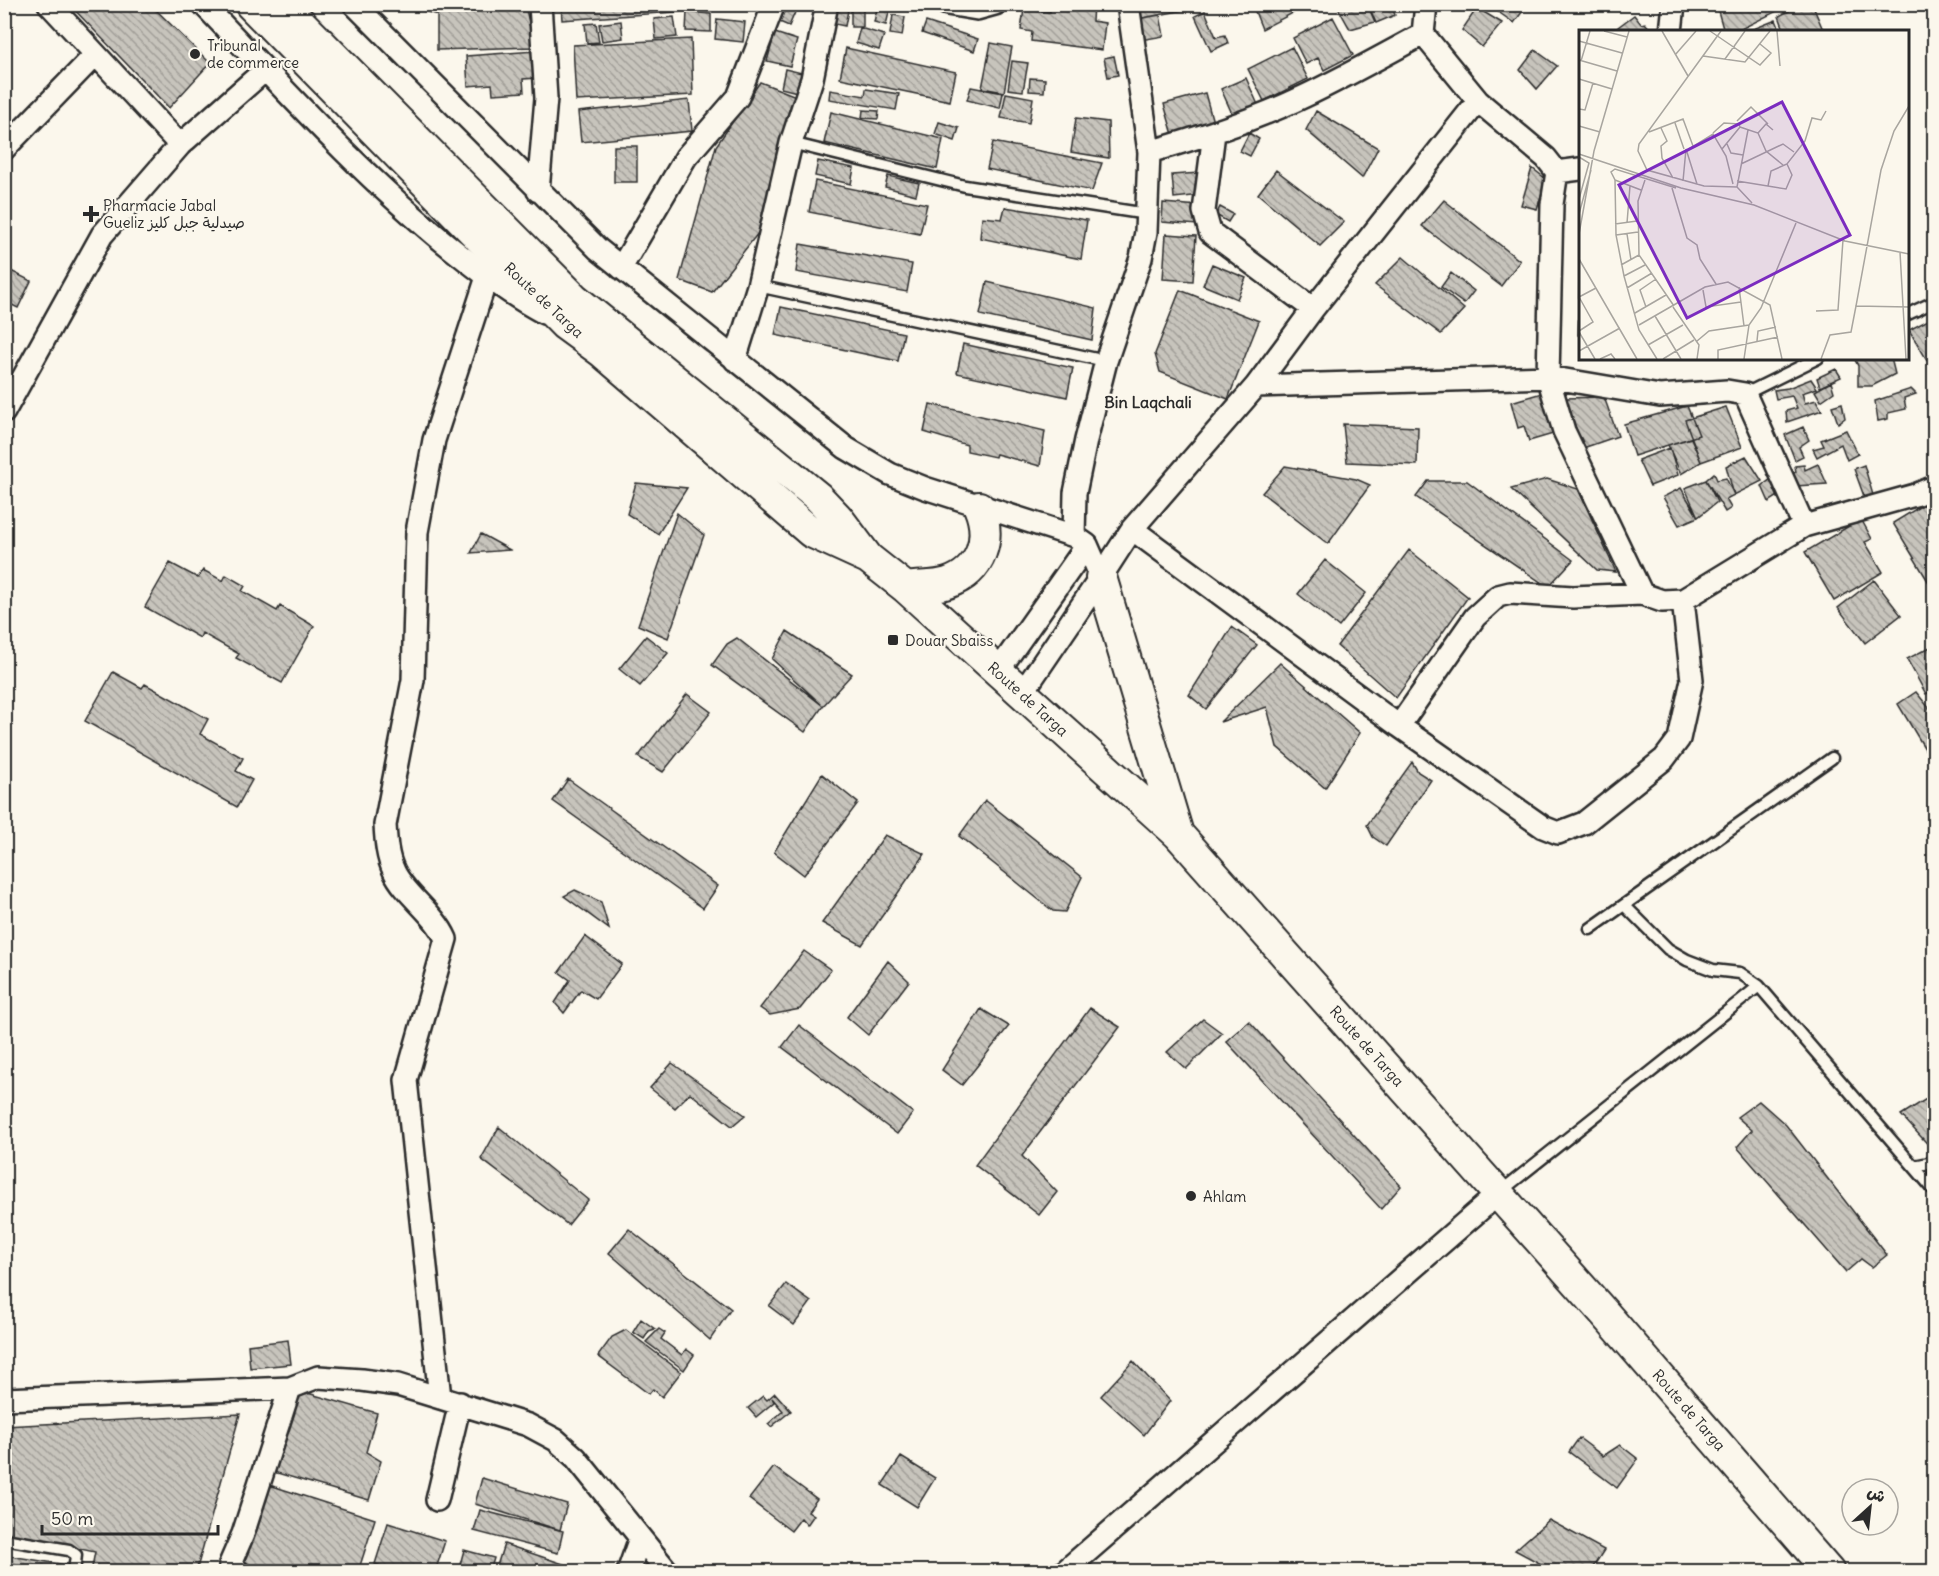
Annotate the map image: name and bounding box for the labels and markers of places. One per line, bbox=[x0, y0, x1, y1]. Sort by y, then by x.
place label: Tribunal de commerce bbox=[207, 36, 299, 72]
marker: Tribunal de commerce bbox=[188, 47, 202, 61]
place label: Pharmacie Jabal Gueliz صيدلية جبل كليز bbox=[103, 196, 245, 232]
marker: Pharmacie Jabal Gueliz صيدلية جبل كليز bbox=[84, 207, 98, 221]
place label: Douar Sbaiss bbox=[905, 631, 993, 650]
marker: Douar Sbaiss bbox=[886, 633, 900, 647]
place label: Ahlam bbox=[1203, 1187, 1246, 1206]
marker: Ahlam bbox=[1184, 1189, 1198, 1203]

